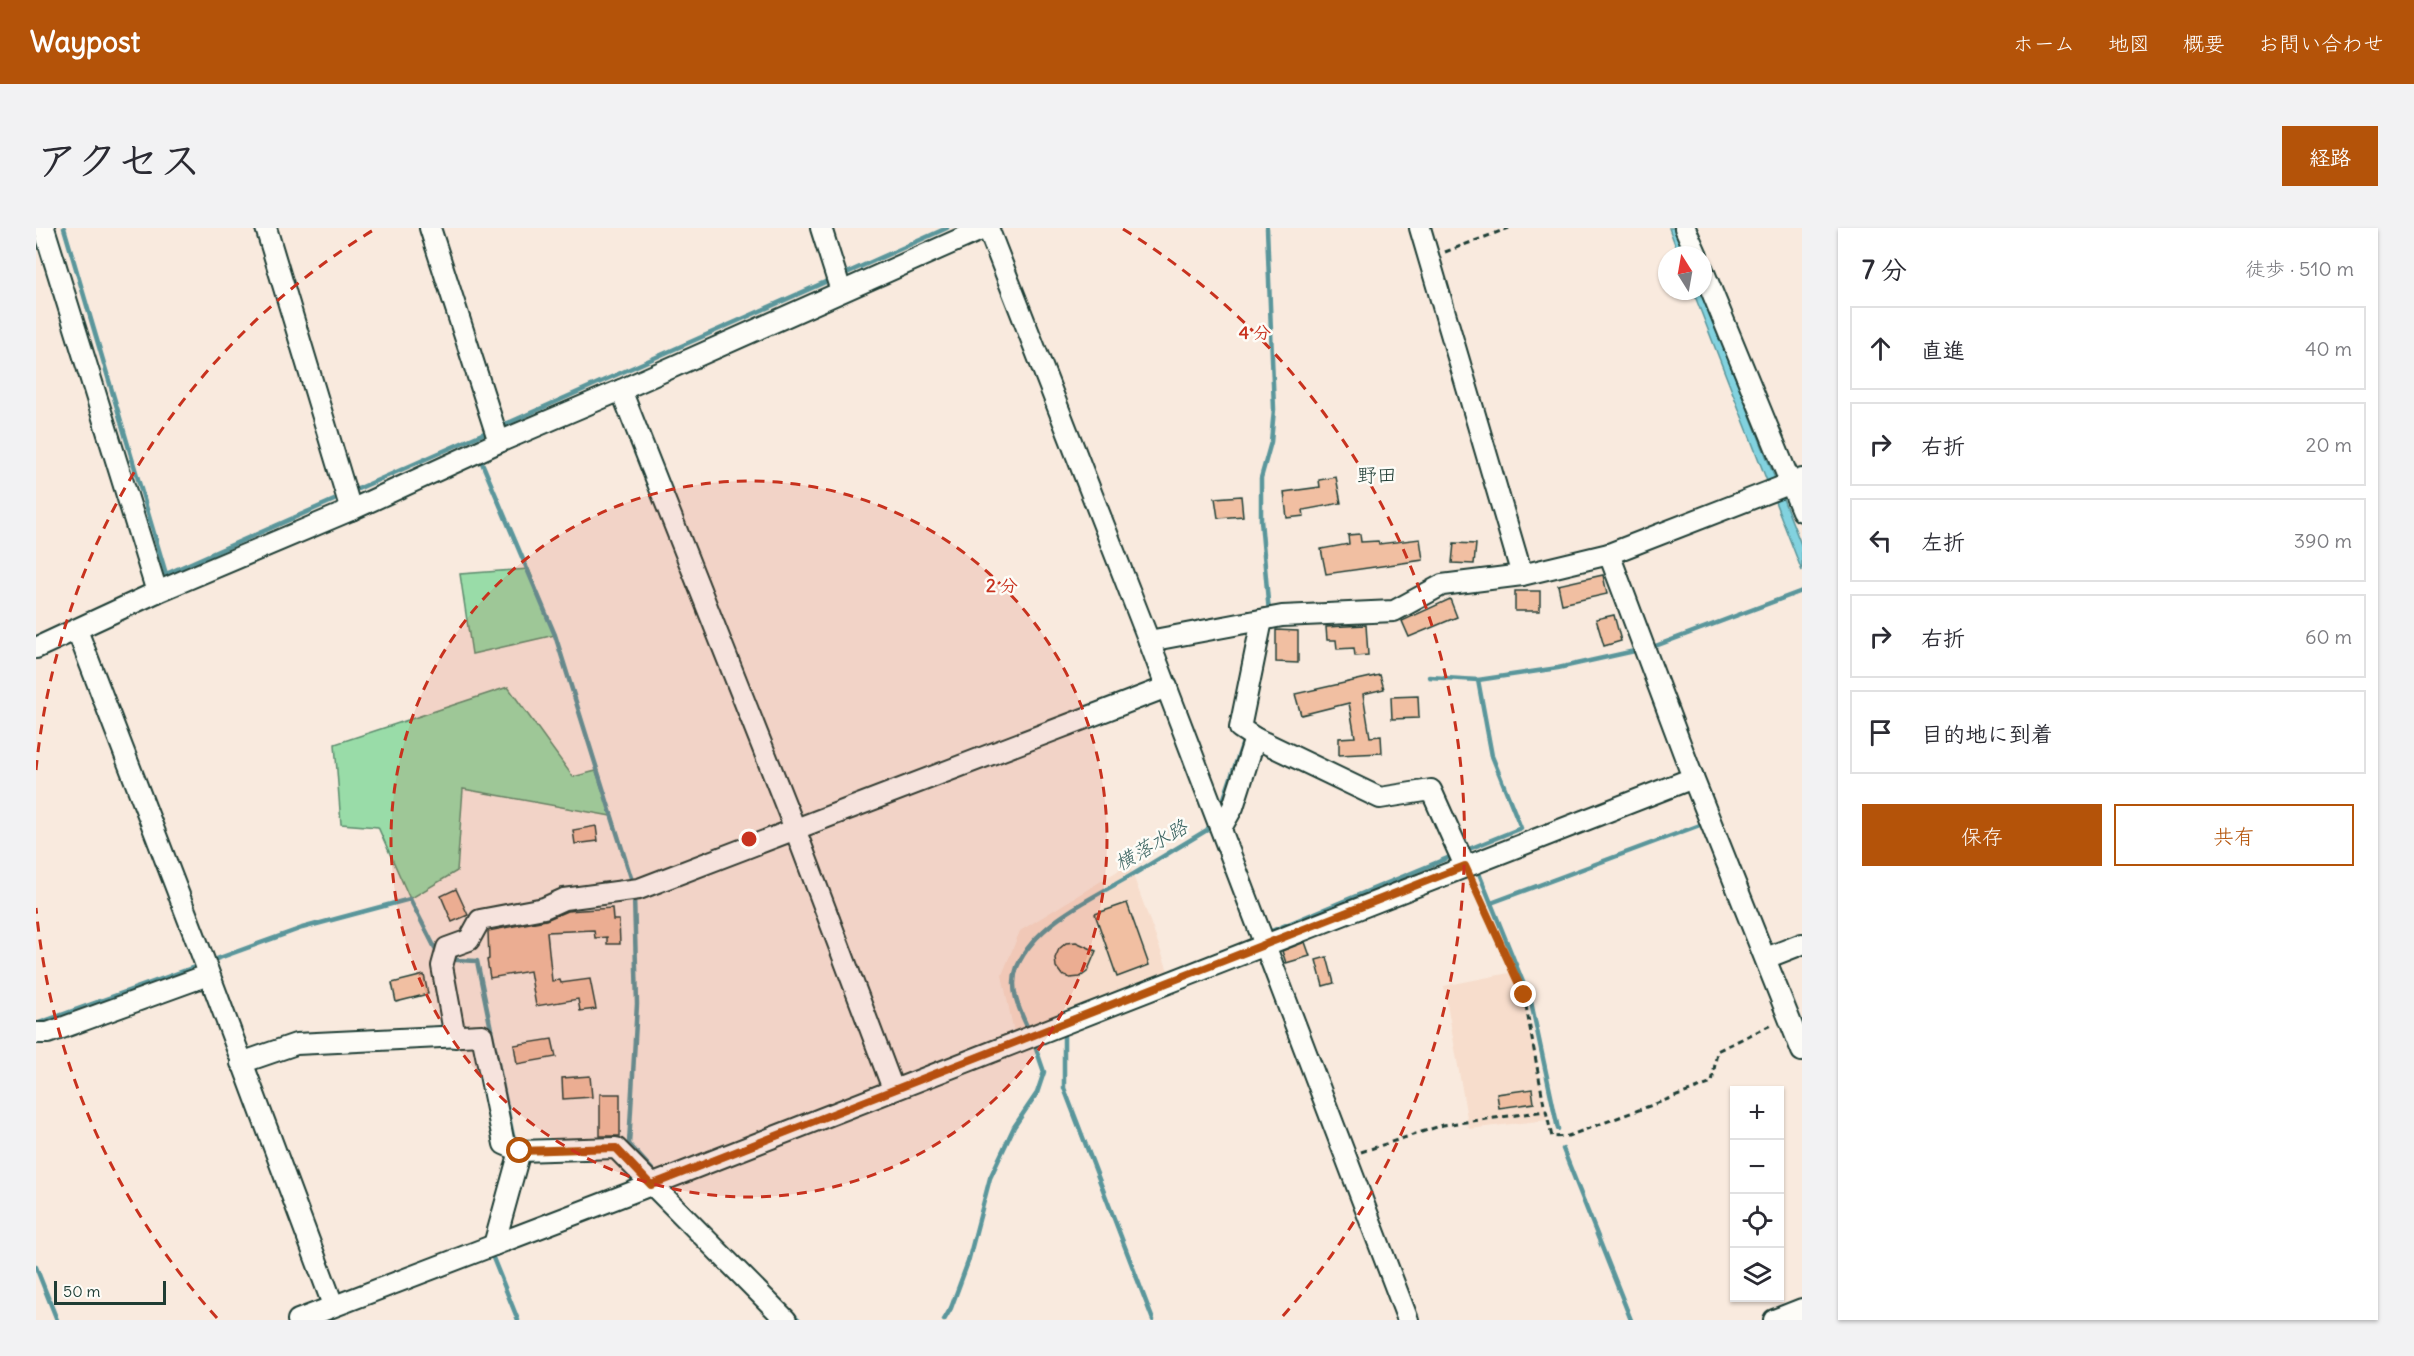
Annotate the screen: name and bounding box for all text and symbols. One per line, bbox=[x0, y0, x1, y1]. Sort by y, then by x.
text: Waypost bbox=[30, 24, 140, 60]
text: ホーム bbox=[2013, 30, 2075, 57]
text: 地図 bbox=[2108, 30, 2150, 57]
text: 概要 bbox=[2183, 30, 2225, 57]
text: お問い合わせ bbox=[2258, 30, 2384, 57]
button: 経路 bbox=[2282, 126, 2378, 186]
text: アクセス bbox=[36, 134, 201, 186]
north arrow bbox=[1658, 246, 1712, 300]
text: 7 分 bbox=[1862, 253, 1907, 286]
text: 徒歩 · 510 m bbox=[2245, 256, 2354, 281]
text: 4 分 bbox=[1239, 321, 1271, 344]
icon: ahead bbox=[1864, 332, 1897, 365]
text: 直進 bbox=[1921, 336, 1965, 364]
text: 40 m bbox=[2305, 336, 2352, 361]
icon: right bbox=[1864, 428, 1897, 461]
text: 右折 bbox=[1921, 432, 1965, 460]
text: 20 m bbox=[2306, 432, 2352, 457]
district label: 野田 bbox=[1357, 462, 1397, 487]
icon: left bbox=[1864, 524, 1897, 557]
text: 左折 bbox=[1921, 528, 1965, 556]
text: 390 m bbox=[2294, 528, 2352, 553]
text: 2 分 bbox=[986, 574, 1018, 597]
icon: right bbox=[1864, 620, 1897, 653]
text: 右折 bbox=[1921, 624, 1965, 652]
text: 60 m bbox=[2305, 624, 2352, 649]
icon: arrive bbox=[1864, 716, 1897, 749]
text: 目的地に到着 bbox=[1921, 720, 2053, 748]
button: 保存 bbox=[1862, 804, 2102, 866]
button: 共有 bbox=[2114, 804, 2354, 866]
water label: 横落水路 bbox=[1110, 813, 1193, 875]
centre of rings bbox=[739, 829, 759, 849]
route end bbox=[1510, 981, 1536, 1007]
map controls bbox=[1730, 1086, 1784, 1302]
button: + bbox=[1730, 1086, 1784, 1140]
route start bbox=[506, 1137, 532, 1163]
button: − bbox=[1730, 1140, 1784, 1194]
button: locate bbox=[1730, 1194, 1784, 1248]
button: layers bbox=[1730, 1248, 1784, 1302]
scale bar bbox=[54, 1278, 166, 1306]
text: 50 m bbox=[63, 1281, 101, 1301]

